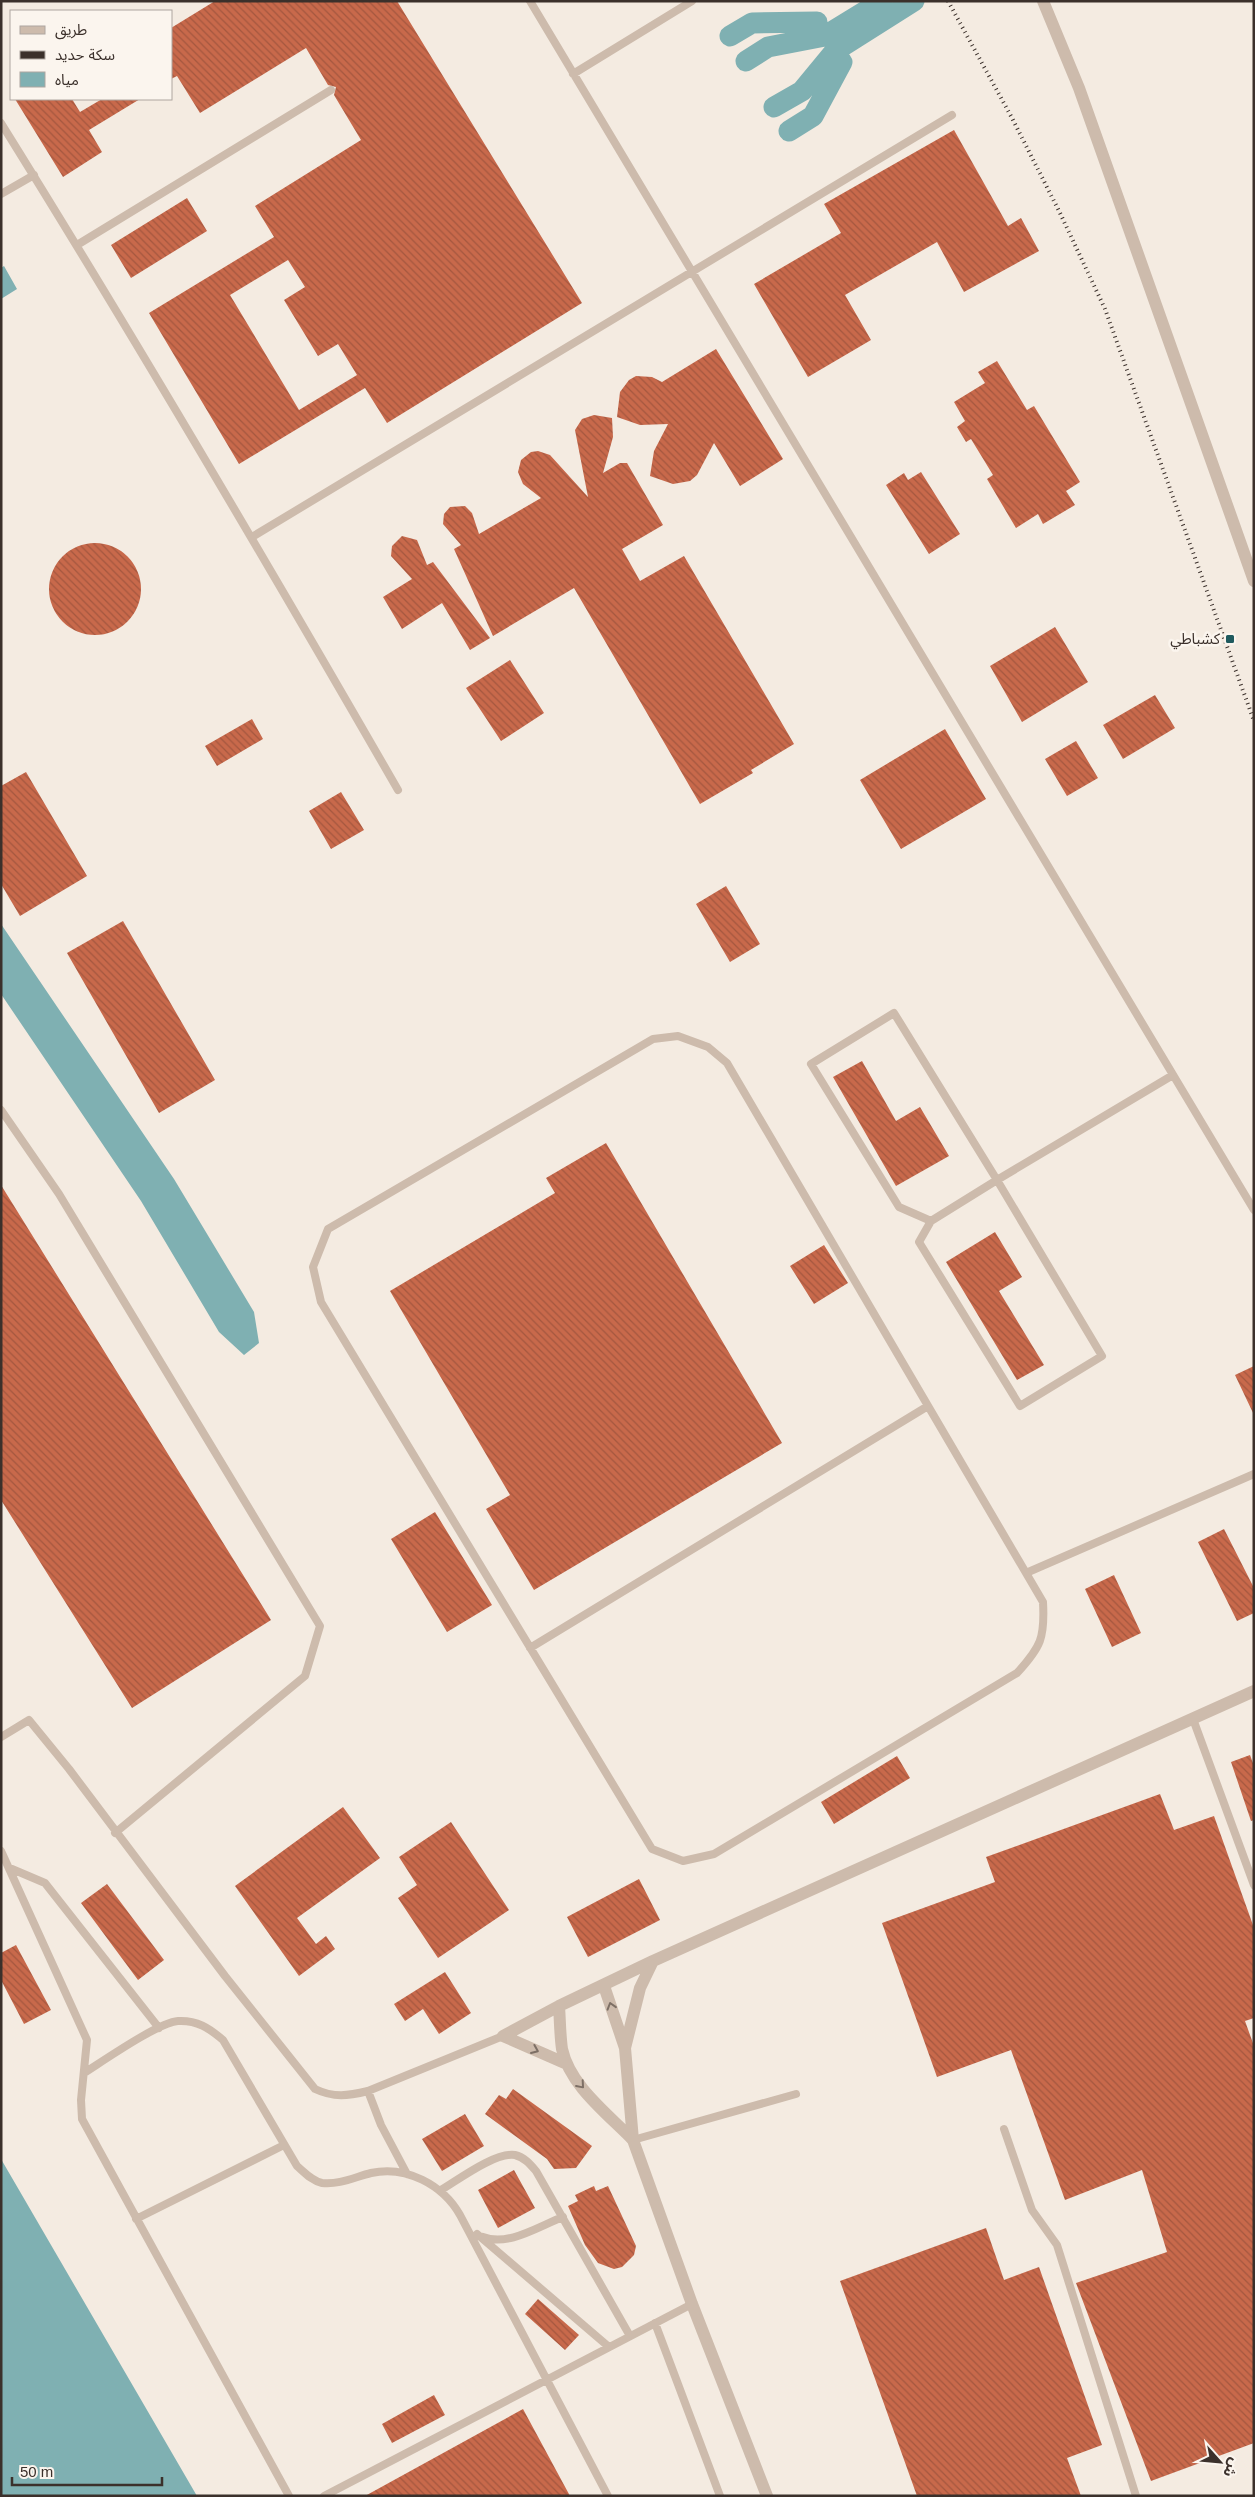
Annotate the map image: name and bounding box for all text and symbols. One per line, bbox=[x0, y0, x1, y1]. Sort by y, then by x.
legend bbox=[10, 10, 172, 100]
text: طريق bbox=[55, 21, 87, 40]
text: سكة حديد bbox=[55, 46, 115, 63]
text: مياه bbox=[55, 71, 79, 88]
place label: كشباطي bbox=[1170, 630, 1221, 650]
marker: كشباطي bbox=[1224, 633, 1236, 645]
one-way arrow bbox=[606, 2003, 616, 2011]
one-way arrow bbox=[530, 2044, 539, 2055]
one-way arrow bbox=[575, 2079, 584, 2088]
north arrow bbox=[1195, 2437, 1245, 2487]
scale bar bbox=[12, 2454, 162, 2486]
text: ش bbox=[1220, 2456, 1243, 2480]
text: 50 m bbox=[20, 2463, 53, 2480]

